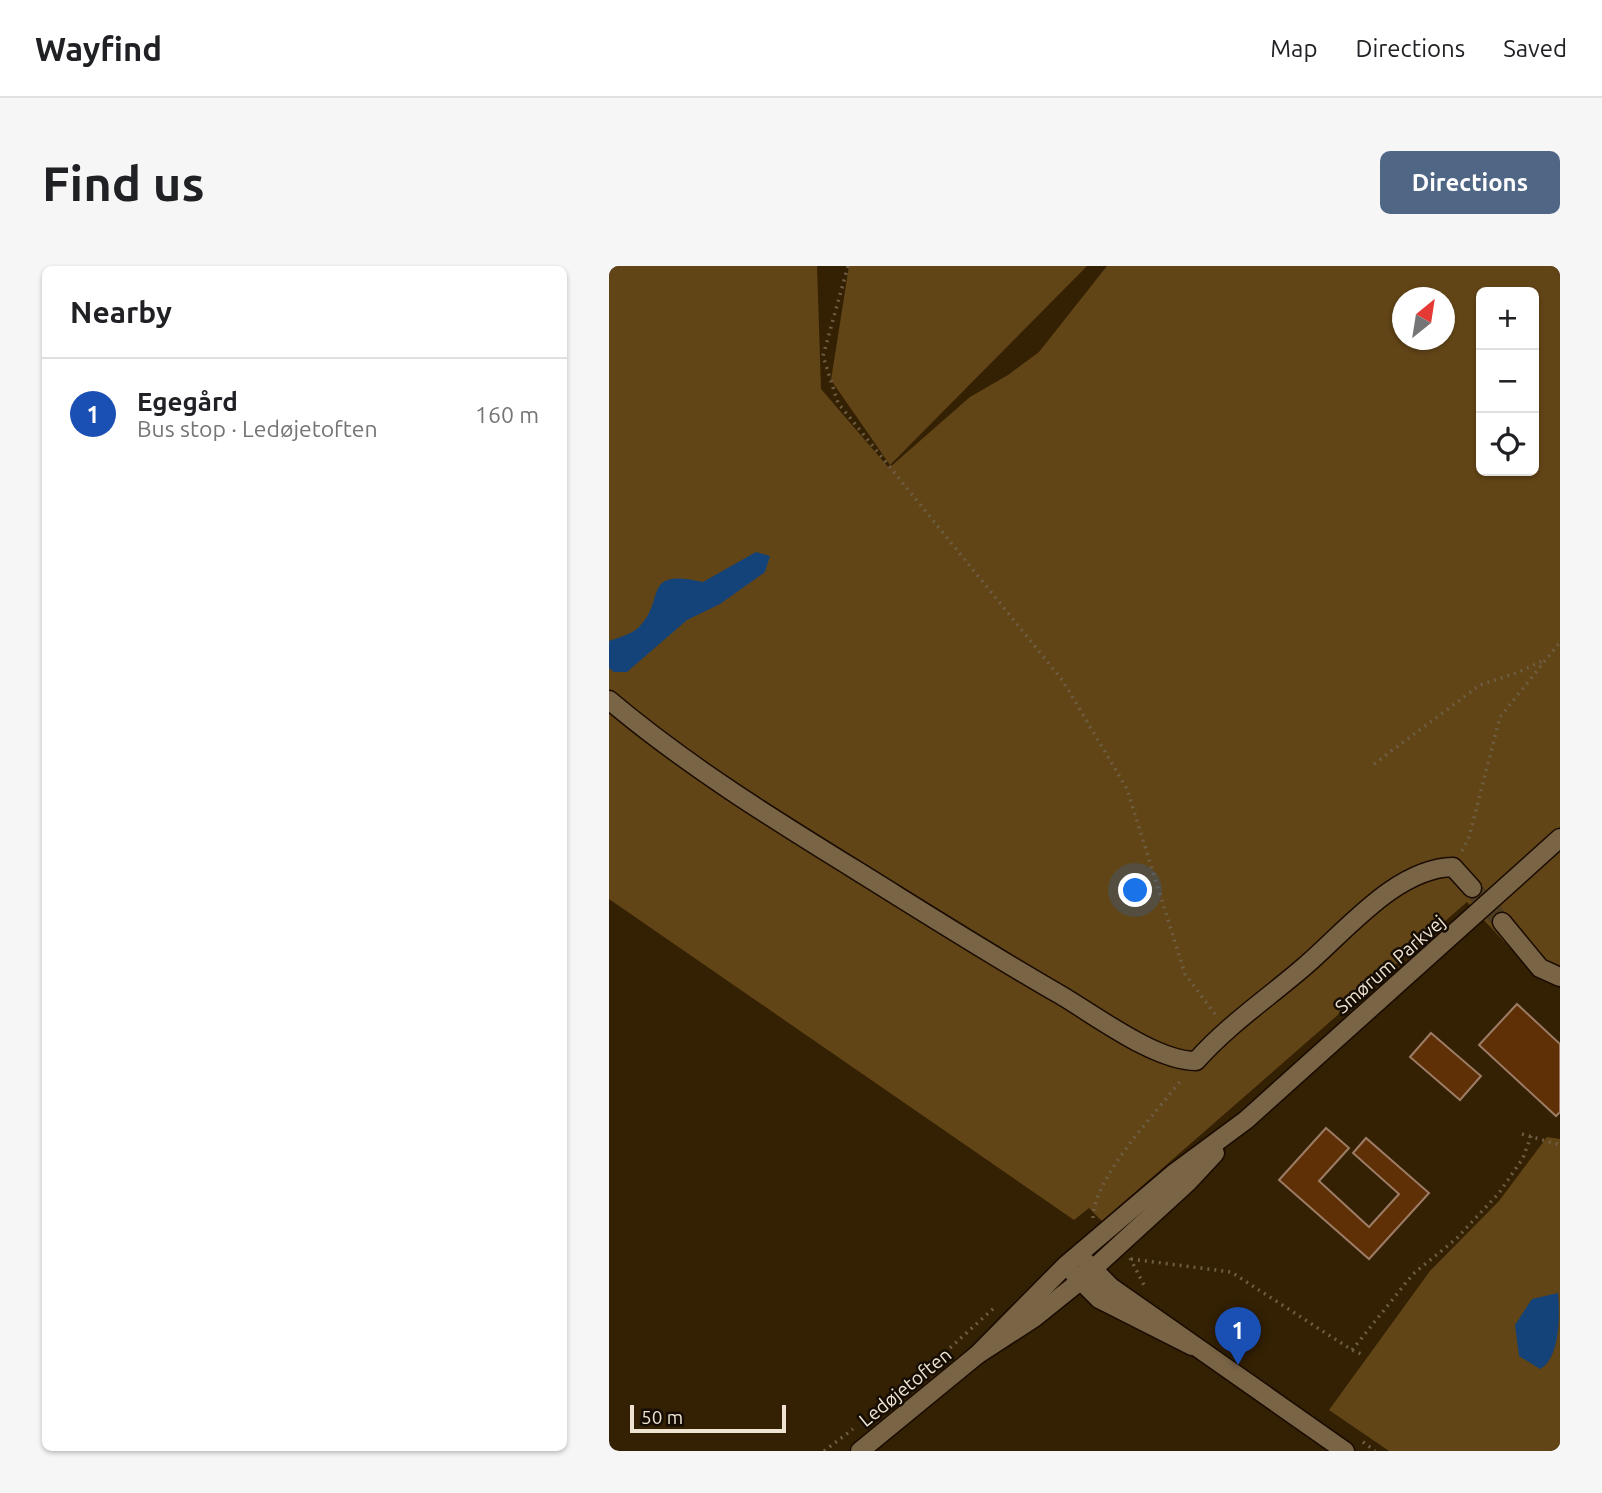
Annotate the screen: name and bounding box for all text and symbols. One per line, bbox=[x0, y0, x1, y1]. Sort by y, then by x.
text: Wayfind bbox=[35, 30, 162, 67]
text: Map bbox=[1270, 35, 1317, 62]
text: Directions bbox=[1355, 35, 1465, 62]
text: Saved bbox=[1503, 35, 1567, 62]
button: Directions bbox=[1380, 151, 1560, 214]
text: Find us bbox=[42, 155, 205, 210]
north arrow bbox=[1392, 287, 1455, 350]
map controls bbox=[1476, 287, 1539, 476]
button: + bbox=[1476, 287, 1539, 350]
text: Nearby bbox=[70, 295, 172, 329]
button: − bbox=[1476, 350, 1539, 413]
text: Egegård bbox=[137, 387, 238, 416]
text: 1 bbox=[87, 402, 99, 427]
text: 160 m bbox=[475, 402, 539, 427]
button: locate bbox=[1476, 413, 1539, 476]
text: Bus stop · Ledøjetoften bbox=[137, 416, 378, 441]
your location bbox=[1118, 873, 1152, 907]
street label: Smørum Parkvej bbox=[1331, 910, 1449, 1018]
pin: 1 bbox=[1215, 1307, 1261, 1365]
street label: Ledøjetoften bbox=[855, 1343, 955, 1431]
scale bar bbox=[630, 1402, 786, 1434]
text: 50 m bbox=[641, 1406, 683, 1428]

